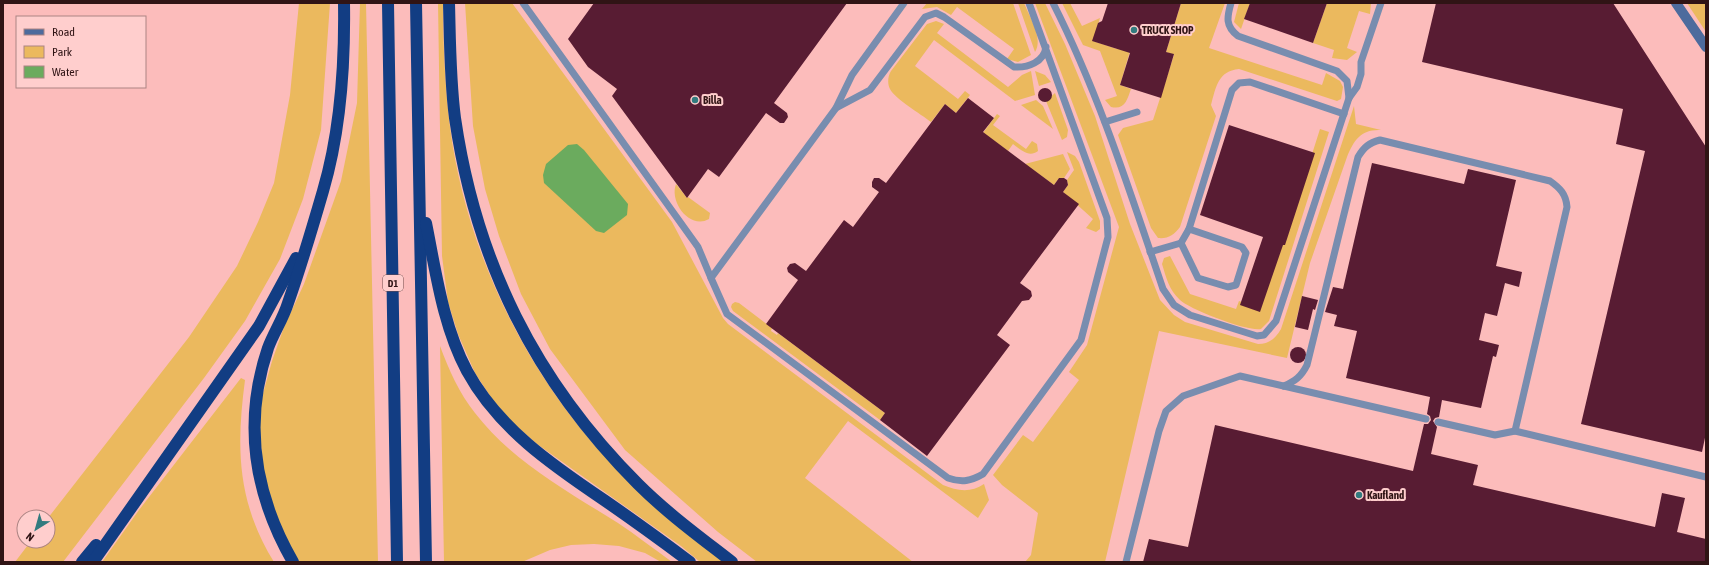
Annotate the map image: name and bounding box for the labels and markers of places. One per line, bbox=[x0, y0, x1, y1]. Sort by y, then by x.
place label: TRUCK SHOP bbox=[1142, 24, 1194, 36]
marker: TRUCK SHOP bbox=[1129, 25, 1139, 35]
place label: Billa bbox=[703, 94, 722, 106]
marker: Billa bbox=[690, 95, 700, 105]
place label: Kaufland bbox=[1367, 489, 1404, 501]
marker: Kaufland bbox=[1354, 490, 1364, 500]

